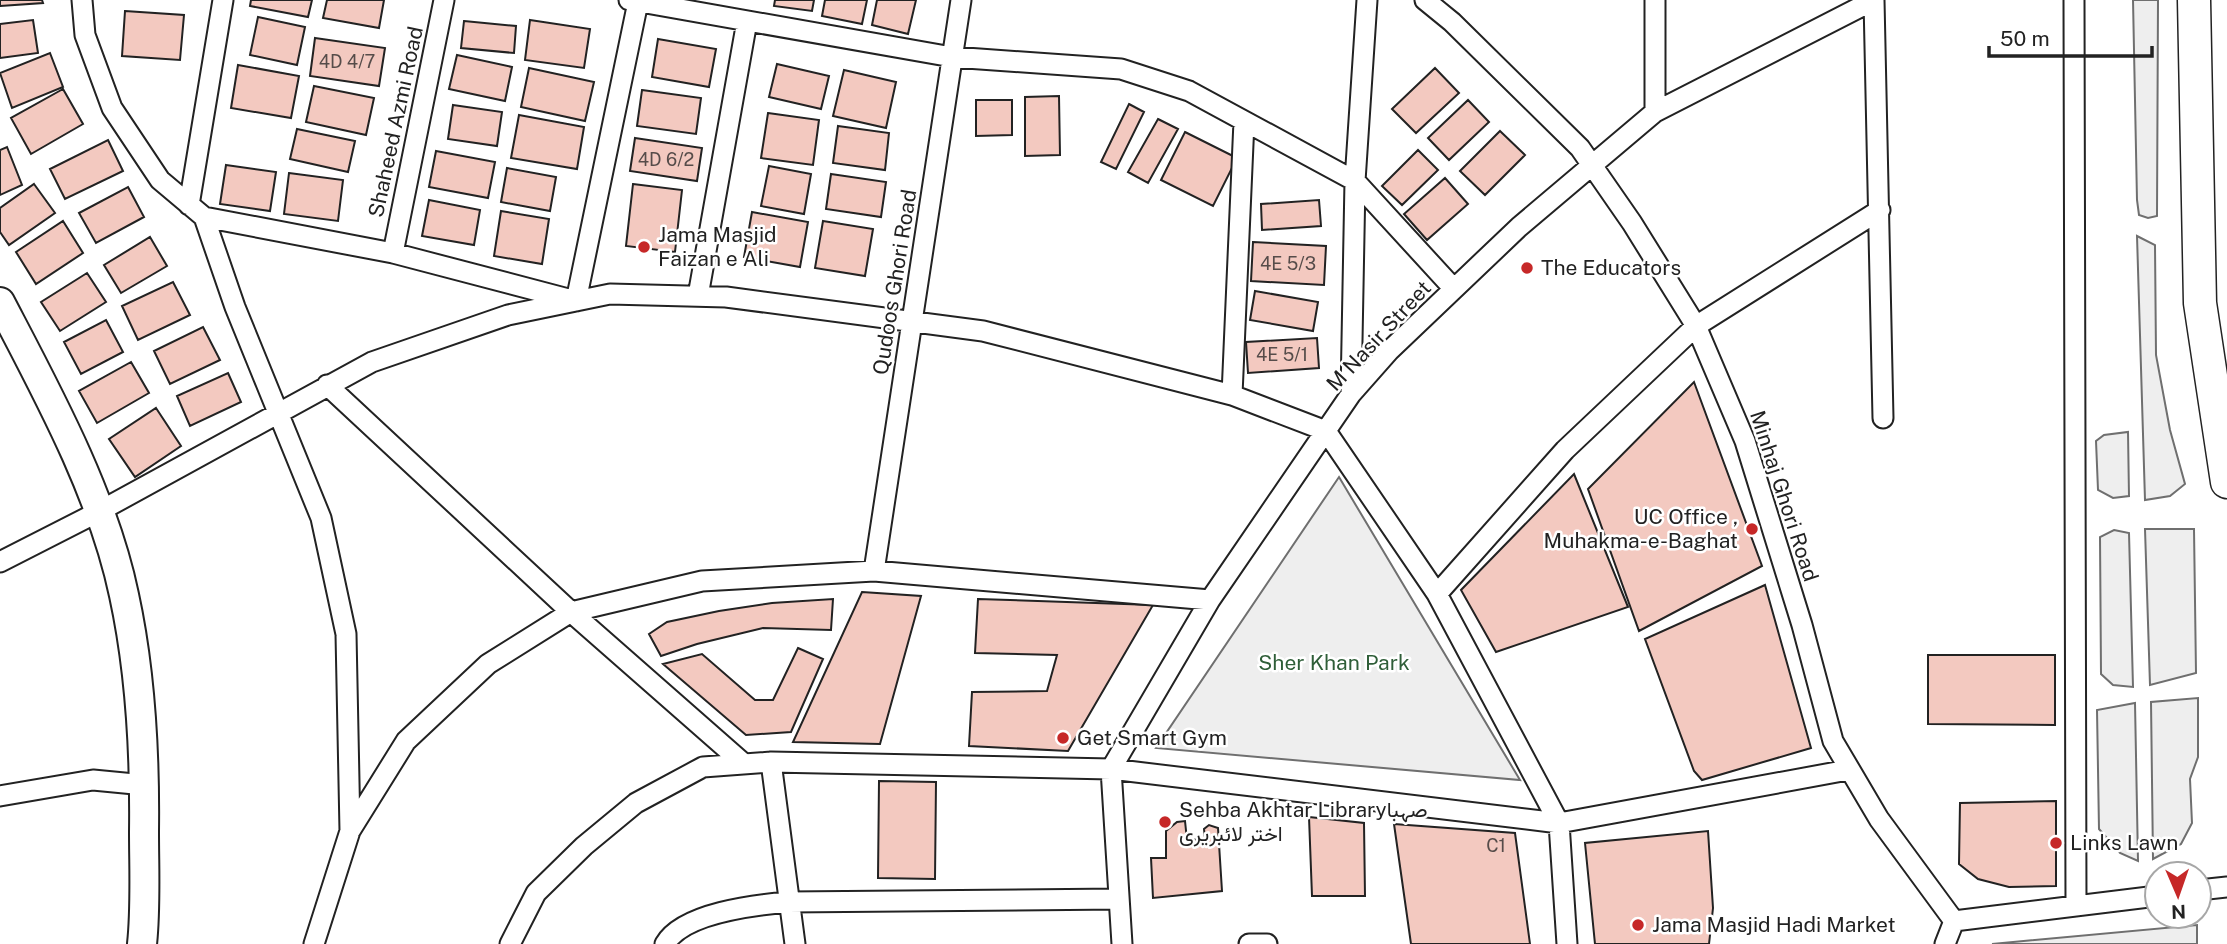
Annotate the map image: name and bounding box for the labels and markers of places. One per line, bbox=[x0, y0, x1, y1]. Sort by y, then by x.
place label: Jama Masjid Faizan e Ali bbox=[658, 222, 777, 271]
marker: Jama Masjid Faizan e Ali bbox=[636, 239, 652, 255]
place label: The Educators bbox=[1541, 255, 1681, 280]
marker: The Educators bbox=[1519, 260, 1535, 276]
place label: UC Office , Muhakma-e-Baghat bbox=[1544, 504, 1738, 553]
marker: UC Office , Muhakma-e-Baghat bbox=[1744, 521, 1760, 537]
place label: Get Smart Gym bbox=[1077, 725, 1227, 750]
marker: Get Smart Gym bbox=[1055, 730, 1071, 746]
place label: Sehba Akhtar Libraryصہبا اختر لائبریری bbox=[1179, 797, 1428, 847]
marker: Sehba Akhtar Libraryصہبا اختر لائبریری bbox=[1157, 814, 1173, 830]
place label: Links Lawn bbox=[2070, 830, 2178, 855]
marker: Links Lawn bbox=[2048, 835, 2064, 851]
place label: Jama Masjid Hadi Market bbox=[1652, 912, 1896, 937]
marker: Jama Masjid Hadi Market bbox=[1630, 917, 1646, 933]

